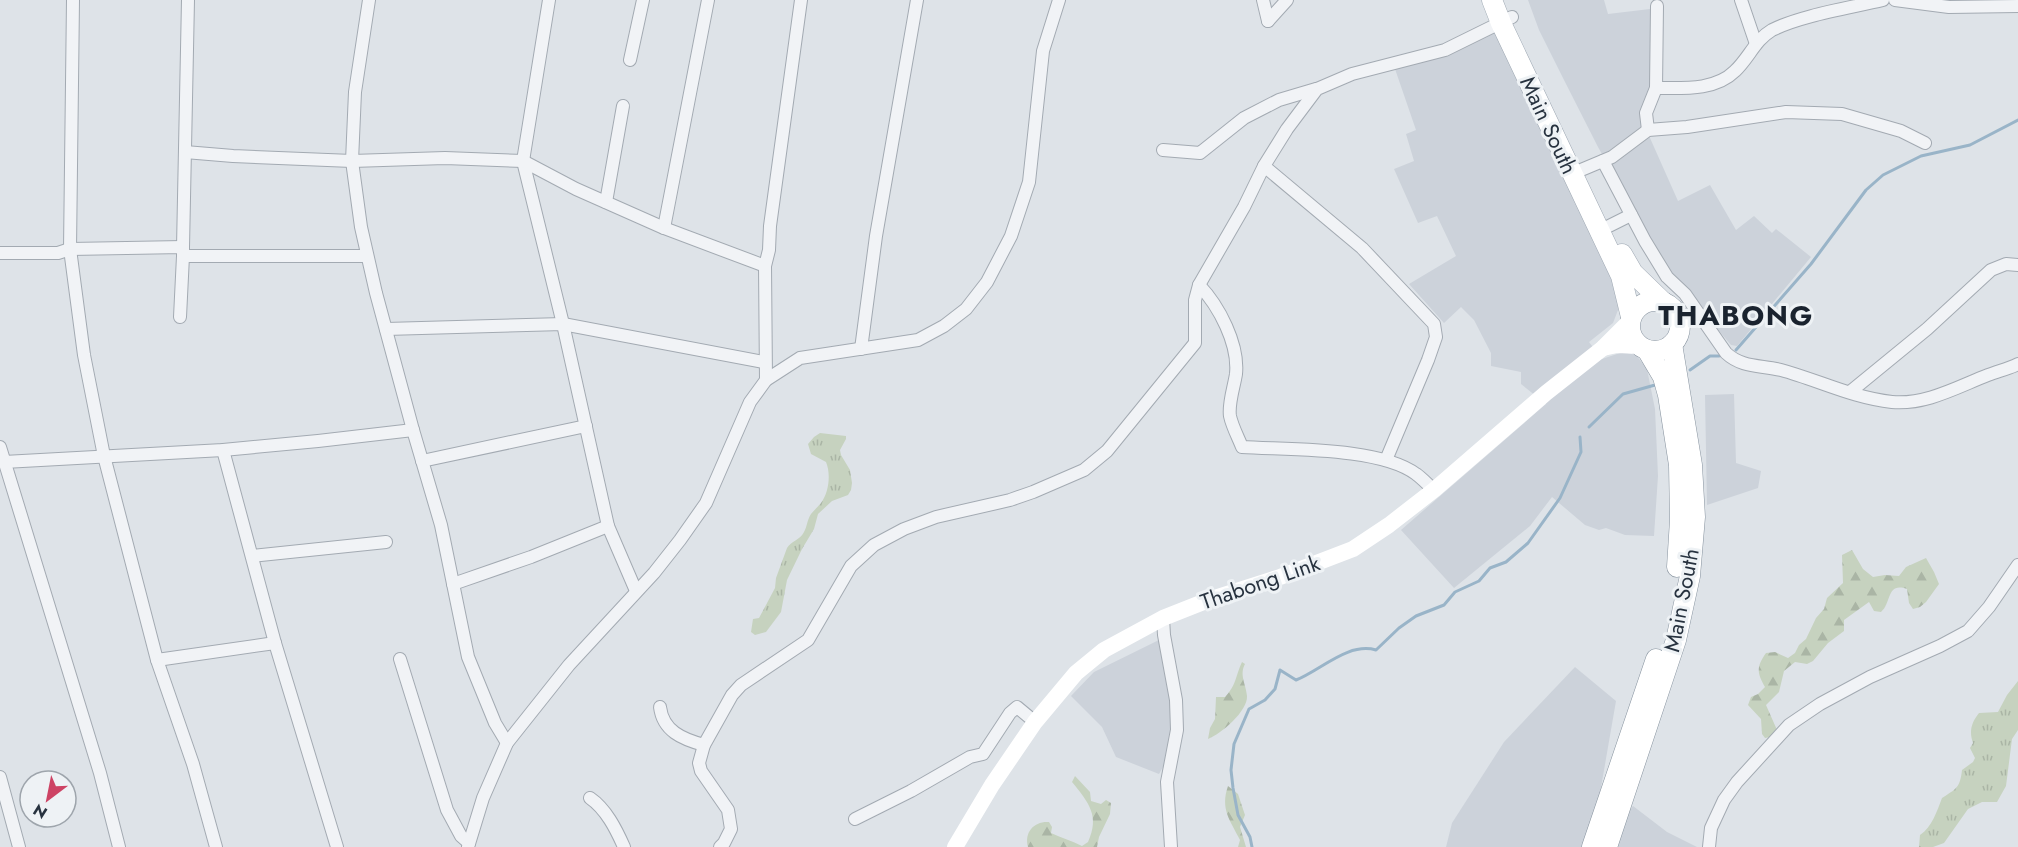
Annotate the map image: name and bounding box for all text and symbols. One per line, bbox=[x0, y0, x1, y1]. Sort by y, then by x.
street label: Main South bbox=[1512, 71, 1586, 179]
district label: THABONG bbox=[1658, 295, 1814, 336]
street label: Main South bbox=[1655, 546, 1707, 654]
street label: Thabong Link bbox=[1196, 547, 1324, 617]
north arrow bbox=[18, 769, 78, 829]
text: N bbox=[29, 798, 52, 824]

